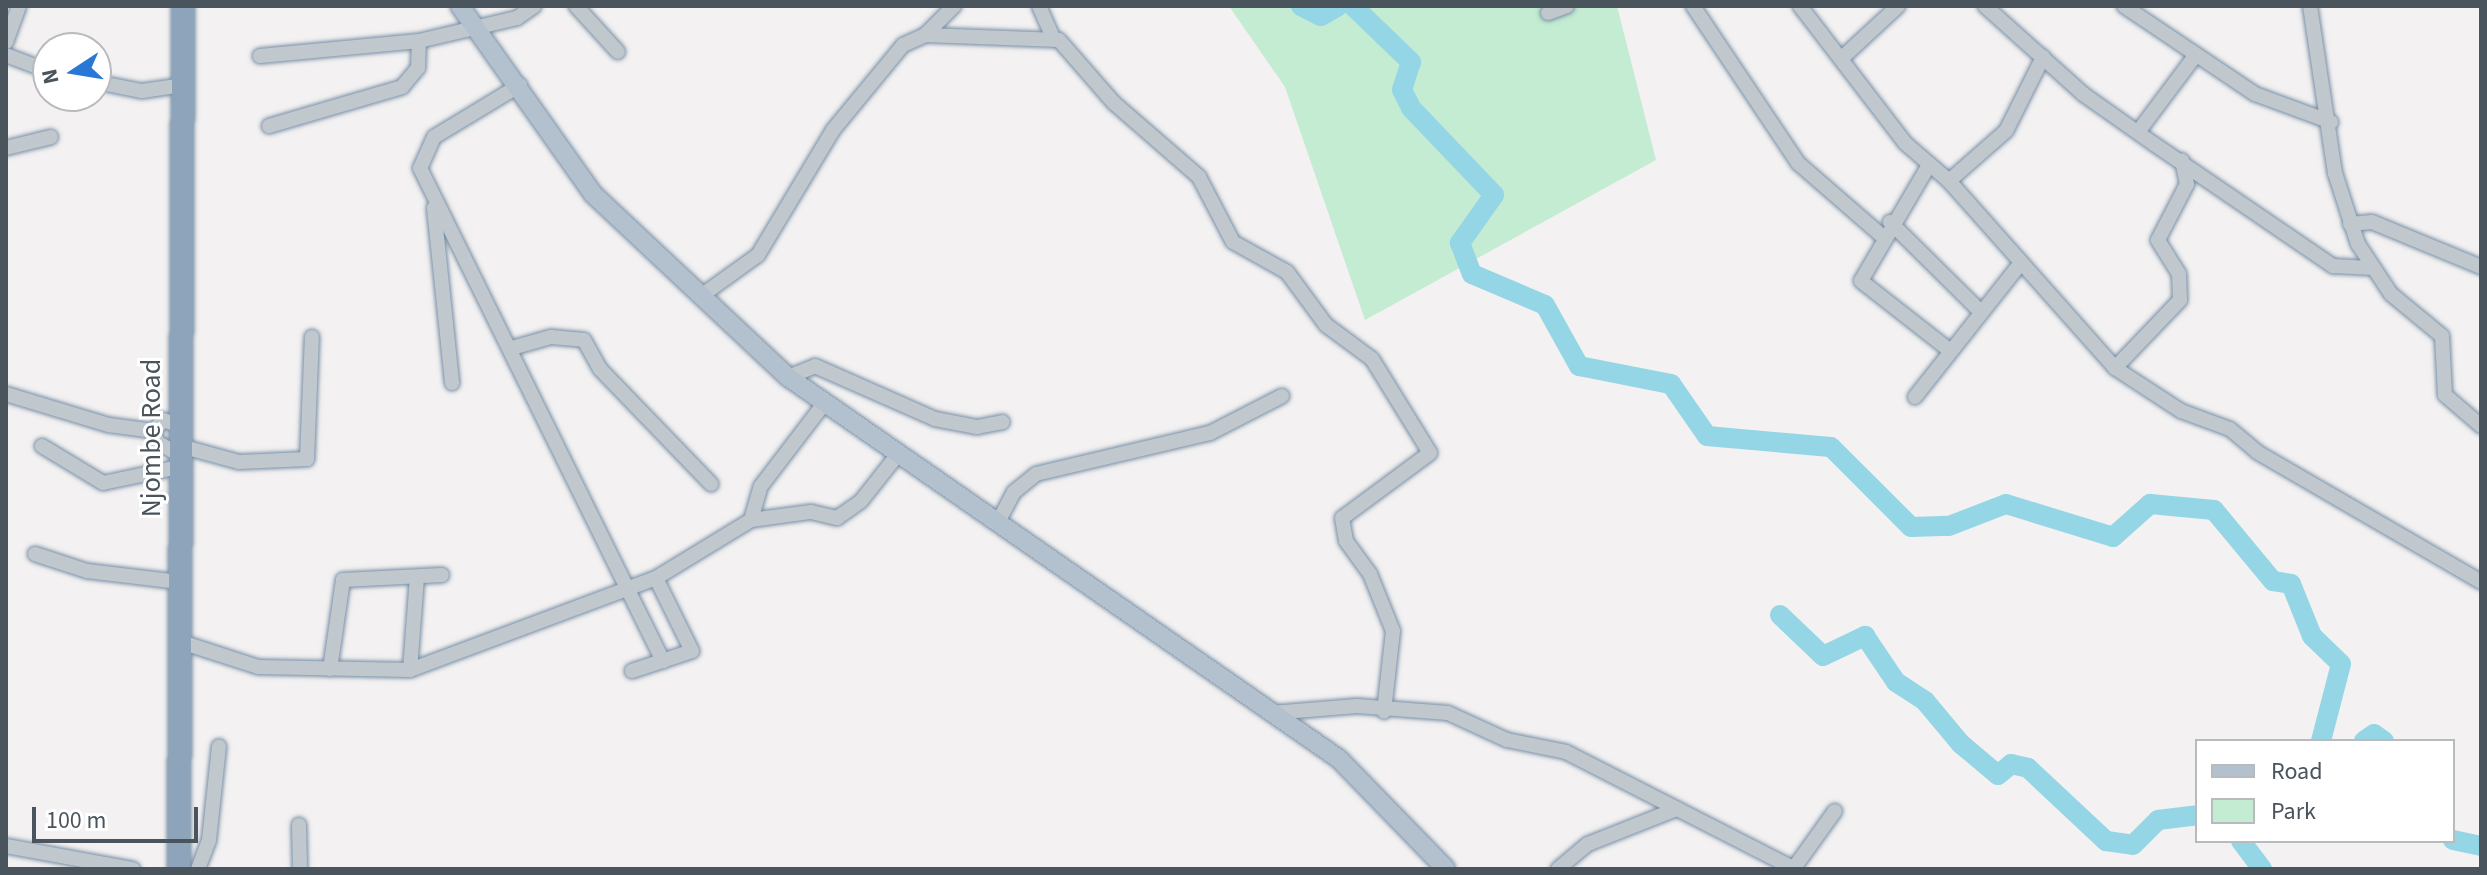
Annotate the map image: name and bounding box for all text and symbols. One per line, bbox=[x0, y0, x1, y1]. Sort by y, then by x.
north arrow bbox=[32, 32, 112, 112]
text: N bbox=[33, 66, 68, 87]
street label: Njombe Road bbox=[134, 359, 168, 517]
legend bbox=[2195, 739, 2455, 843]
text: Road bbox=[2271, 754, 2323, 789]
scale bar bbox=[36, 791, 202, 841]
text: Park bbox=[2271, 794, 2316, 829]
text: 100 m bbox=[46, 803, 106, 838]

